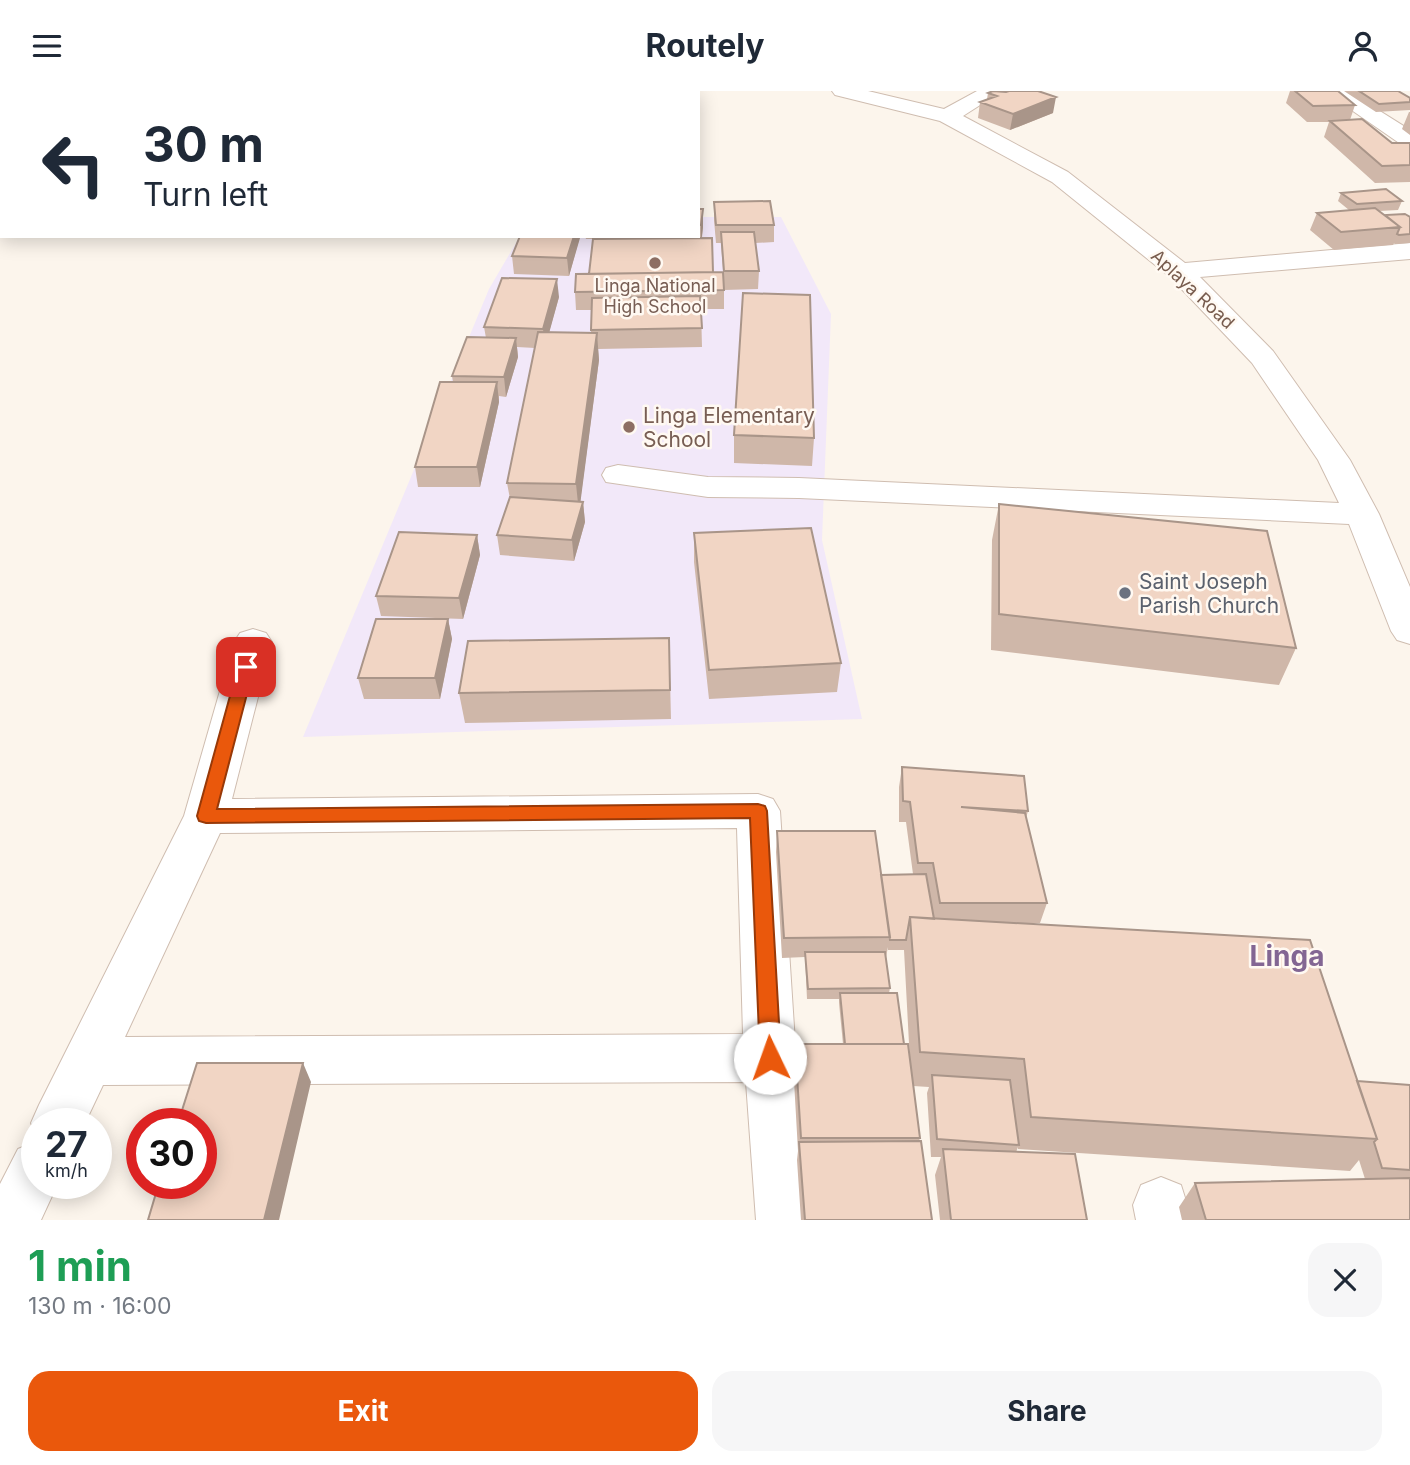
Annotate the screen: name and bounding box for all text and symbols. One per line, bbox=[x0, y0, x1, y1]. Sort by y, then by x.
text: Routely bbox=[646, 26, 764, 65]
icon: menu bbox=[28, 27, 66, 65]
icon: person bbox=[1344, 27, 1382, 65]
text: 30 m bbox=[143, 115, 264, 174]
icon: left bbox=[28, 119, 119, 210]
text: Turn left bbox=[143, 175, 268, 214]
street label: Aplaya Road bbox=[1147, 245, 1239, 333]
marker: Linga National High School bbox=[647, 255, 663, 271]
place label: Linga National High School bbox=[594, 275, 716, 317]
place label: Linga Elementary School bbox=[643, 403, 815, 452]
marker: Linga Elementary School bbox=[621, 419, 637, 435]
place label: Saint Joseph Parish Church bbox=[1139, 569, 1279, 618]
marker: Saint Joseph Parish Church bbox=[1117, 585, 1133, 601]
pin bbox=[216, 637, 276, 697]
icon: arrive bbox=[227, 648, 265, 686]
district label: Linga bbox=[1250, 939, 1324, 973]
position arrow bbox=[733, 1021, 807, 1095]
speed limit sign: 30 bbox=[126, 1108, 217, 1199]
text: 27 bbox=[45, 1123, 88, 1165]
text: km/h bbox=[45, 1160, 88, 1181]
text: 1 min bbox=[28, 1240, 132, 1291]
button: close bbox=[1308, 1243, 1382, 1317]
text: 130 m · 16:00 bbox=[28, 1292, 172, 1320]
button: Exit bbox=[28, 1371, 698, 1451]
button: Share bbox=[712, 1371, 1382, 1451]

